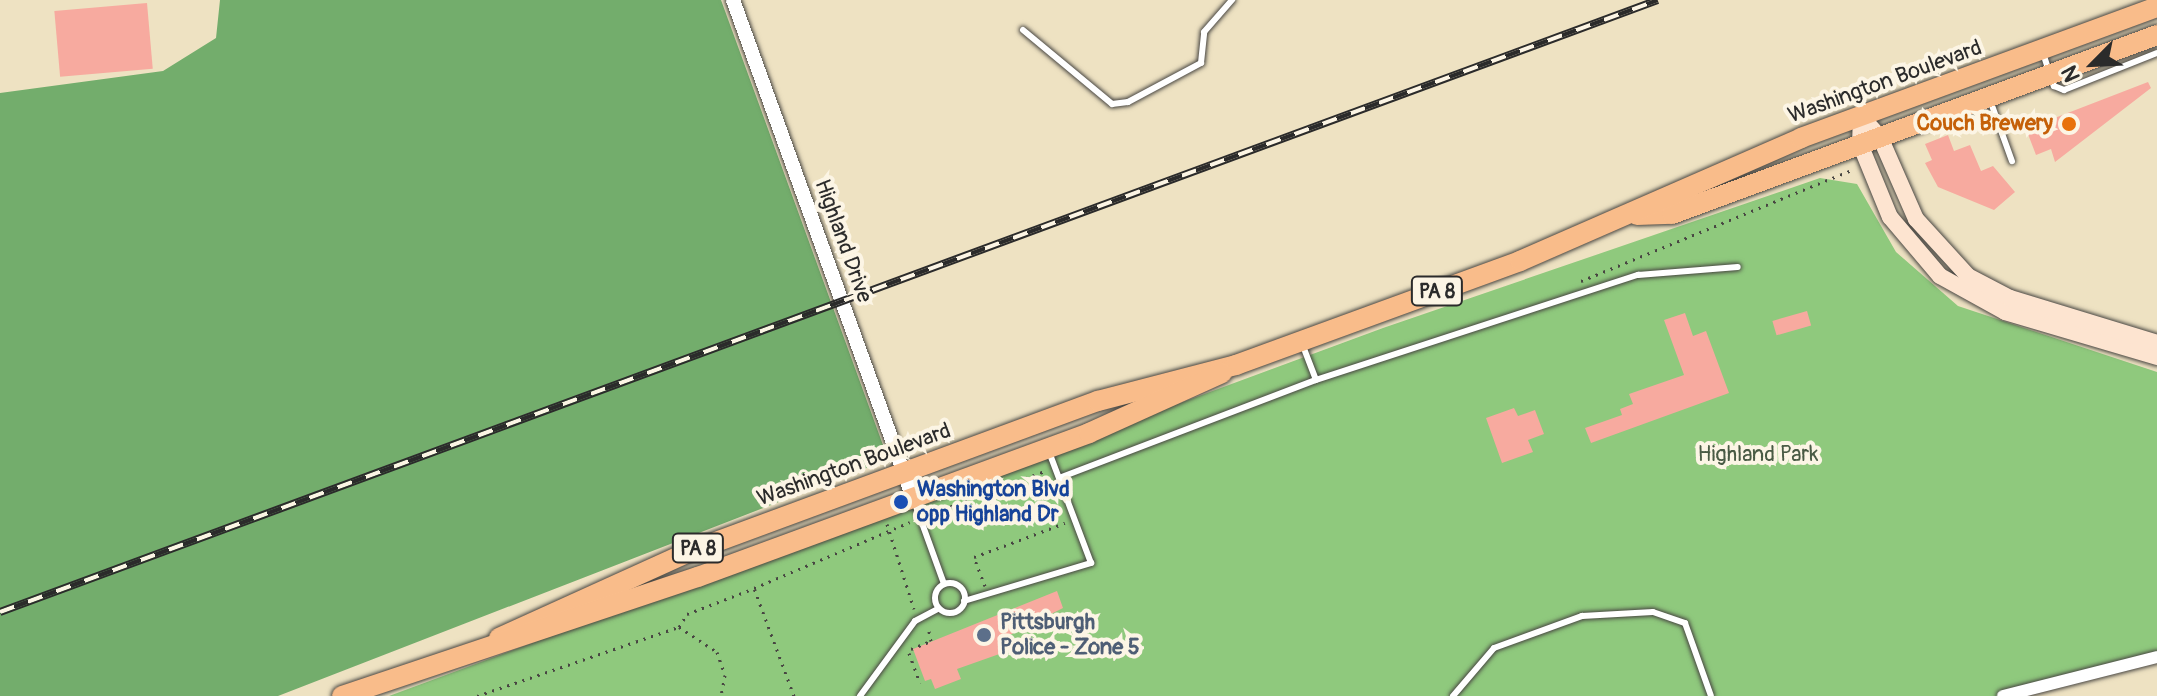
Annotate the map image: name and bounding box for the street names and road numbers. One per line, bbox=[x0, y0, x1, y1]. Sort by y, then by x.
street label: Washington Boulevard bbox=[1785, 35, 1985, 129]
street label: Highland Drive bbox=[808, 176, 878, 306]
road number: PA 8 bbox=[1409, 275, 1465, 307]
street label: Washington Boulevard bbox=[754, 418, 954, 512]
road number: PA 8 bbox=[670, 532, 726, 564]

